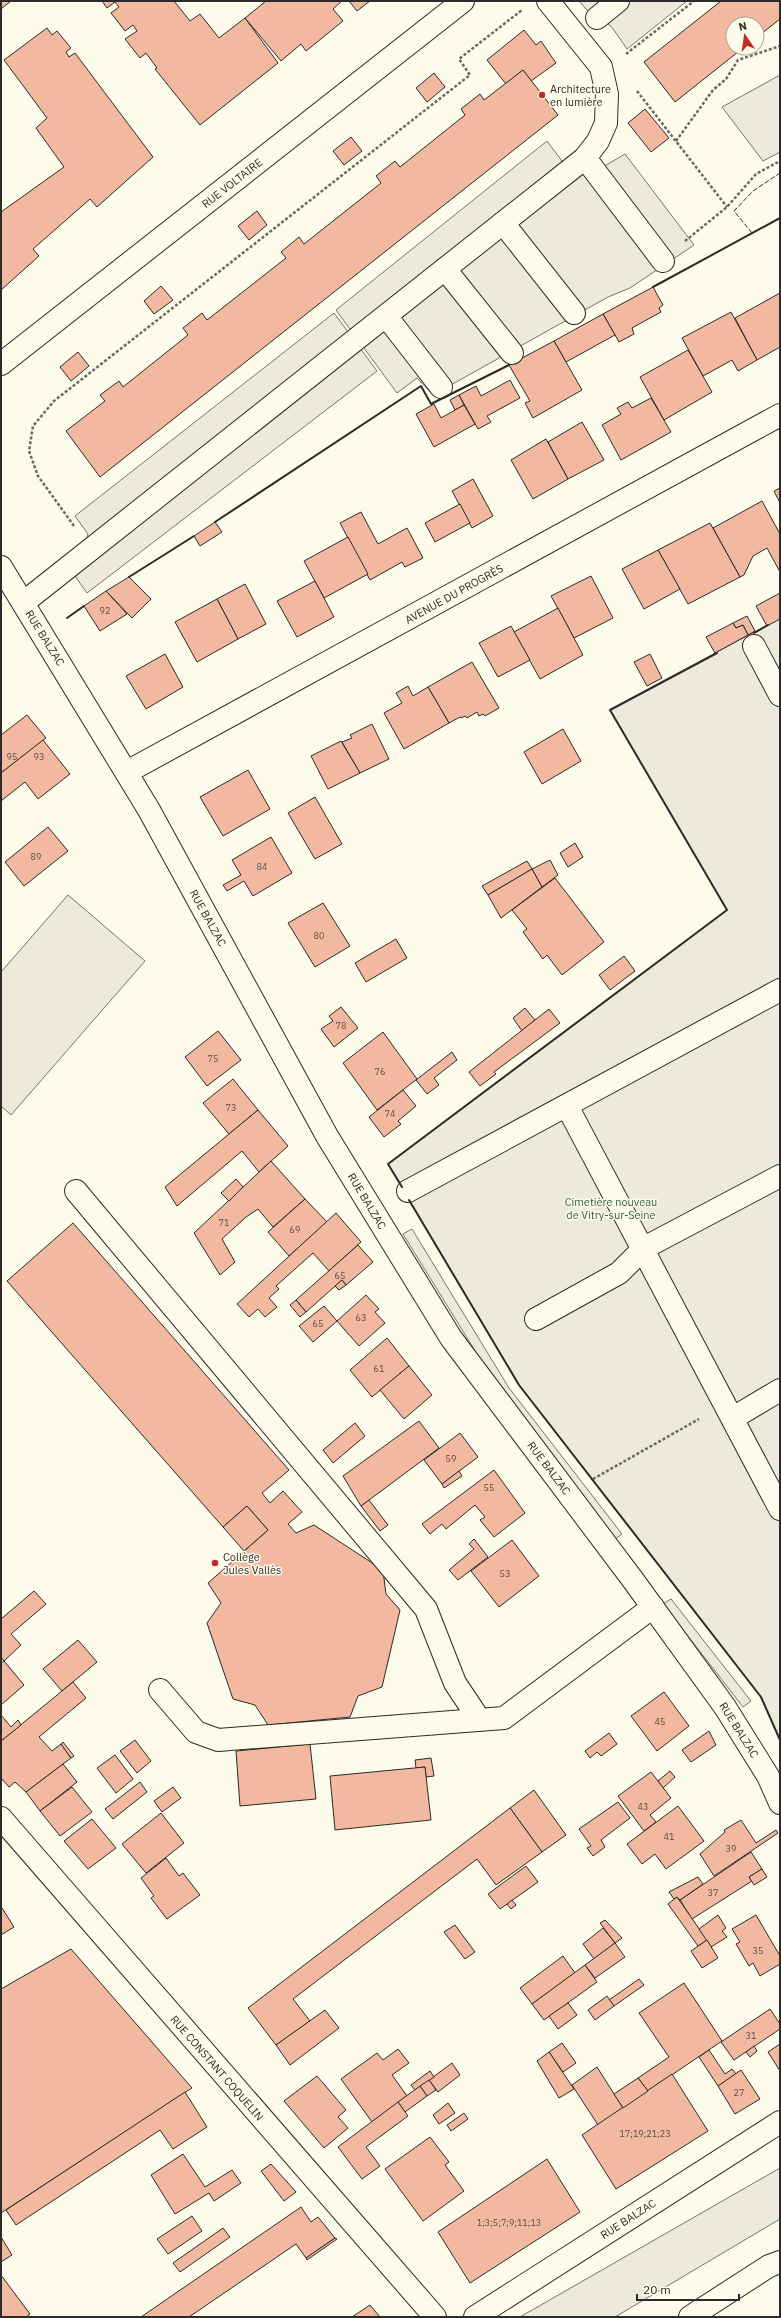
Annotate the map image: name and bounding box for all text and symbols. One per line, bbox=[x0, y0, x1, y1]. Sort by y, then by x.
north arrow bbox=[725, 16, 765, 56]
text: N bbox=[737, 19, 748, 34]
place label: Architecture en lumière bbox=[550, 82, 611, 109]
marker: Architecture en lumière bbox=[537, 90, 547, 100]
street label: RUE VOLTAIRE bbox=[199, 155, 265, 211]
street label: AVENUE DU PROGRÈS bbox=[402, 561, 506, 627]
house number: 92 bbox=[100, 605, 110, 616]
street label: RUE BALZAC bbox=[22, 608, 68, 669]
house number: 95 bbox=[7, 751, 17, 762]
house number: 93 bbox=[34, 751, 44, 762]
house number: 89 bbox=[31, 851, 41, 862]
house number: 84 bbox=[257, 861, 267, 872]
street label: RUE BALZAC bbox=[187, 887, 230, 949]
house number: 80 bbox=[314, 930, 324, 941]
house number: 78 bbox=[336, 1020, 346, 1031]
house number: 75 bbox=[208, 1053, 218, 1064]
house number: 76 bbox=[375, 1066, 385, 1077]
house number: 73 bbox=[226, 1102, 236, 1113]
house number: 74 bbox=[385, 1108, 395, 1119]
street label: RUE BALZAC bbox=[345, 1170, 389, 1232]
park label: Cimetière nouveau de Vitry-sur-Seine bbox=[565, 1195, 657, 1222]
house number: 71 bbox=[219, 1217, 229, 1228]
house number: 69 bbox=[290, 1224, 300, 1235]
house number: 65 bbox=[335, 1270, 345, 1281]
house number: 63 bbox=[356, 1312, 366, 1323]
house number: 65 bbox=[313, 1318, 323, 1329]
house number: 61 bbox=[374, 1363, 384, 1374]
street label: RUE BALZAC bbox=[524, 1439, 574, 1498]
house number: 59 bbox=[446, 1453, 456, 1464]
house number: 55 bbox=[484, 1482, 494, 1493]
place label: Collège Jules Vallès bbox=[223, 1550, 281, 1577]
marker: Collège Jules Vallès bbox=[210, 1558, 220, 1568]
house number: 53 bbox=[500, 1568, 510, 1579]
street label: RUE BALZAC bbox=[716, 1700, 762, 1761]
house number: 45 bbox=[655, 1716, 665, 1727]
house number: 43 bbox=[638, 1801, 648, 1812]
house number: 41 bbox=[664, 1831, 674, 1842]
house number: 39 bbox=[726, 1843, 736, 1854]
house number: 37 bbox=[708, 1887, 718, 1898]
house number: 35 bbox=[753, 1945, 763, 1956]
street label: RUE CONSTANT COQUELIN bbox=[167, 2012, 267, 2124]
house number: 31 bbox=[746, 2030, 756, 2041]
house number: 27 bbox=[734, 2087, 744, 2098]
house number: 17;19;21;23 bbox=[619, 2128, 671, 2139]
street label: RUE BALZAC bbox=[598, 2196, 658, 2242]
house number: 1;3;5;7;9;11;13 bbox=[477, 2217, 541, 2228]
scale bar bbox=[637, 2276, 739, 2302]
text: 20 m bbox=[643, 2282, 671, 2297]

